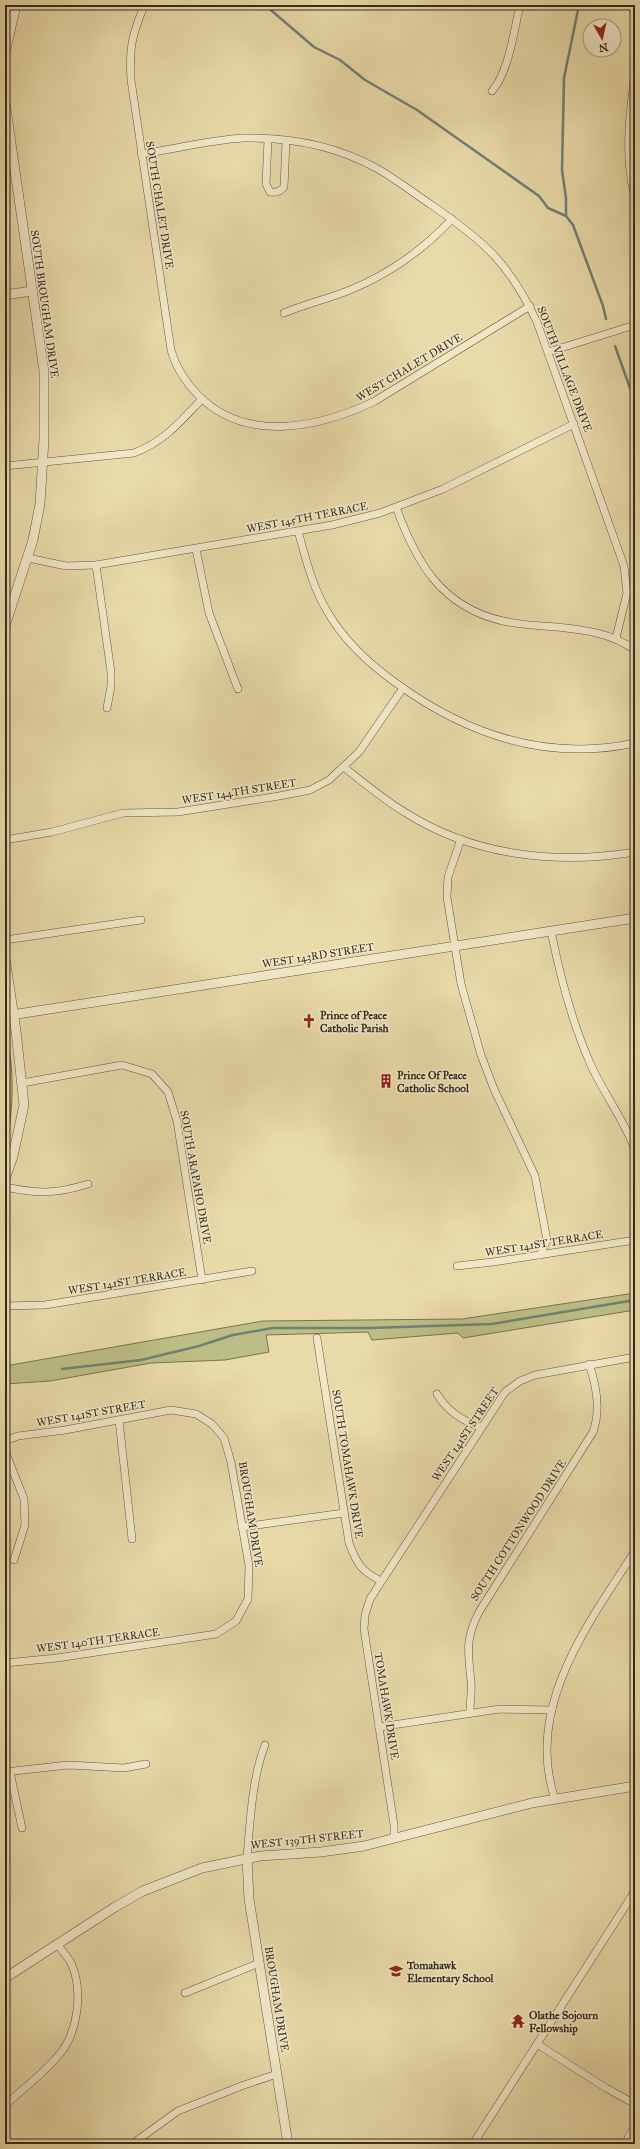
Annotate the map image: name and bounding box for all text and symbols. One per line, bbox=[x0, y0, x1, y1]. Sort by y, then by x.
north arrow bbox=[582, 18, 622, 58]
text: N bbox=[597, 40, 609, 55]
street label: SOUTH CHALET DRIVE bbox=[143, 140, 176, 270]
street label: SOUTH BROUGHAM DRIVE bbox=[28, 229, 61, 379]
street label: SOUTH VILLAGE DRIVE bbox=[535, 304, 595, 434]
street label: WEST CHALET DRIVE bbox=[354, 331, 465, 404]
street label: WEST 145TH TERRACE bbox=[245, 499, 369, 536]
street label: WEST 144TH STREET bbox=[181, 776, 298, 807]
street label: WEST 143RD STREET bbox=[261, 940, 375, 971]
place label: Prince of Peace Catholic Parish bbox=[320, 1009, 390, 1035]
church icon: Prince of Peace Catholic Parish bbox=[301, 1013, 317, 1029]
place label: Prince Of Peace Catholic School bbox=[397, 1069, 470, 1095]
building icon: Prince Of Peace Catholic School bbox=[378, 1073, 394, 1089]
street label: SOUTH ARAPAHO DRIVE bbox=[177, 1109, 214, 1245]
street label: WEST 141ST TERRACE bbox=[484, 1228, 604, 1259]
street label: WEST 141ST TERRACE bbox=[67, 1266, 187, 1297]
street label: WEST 141ST STREET bbox=[429, 1384, 502, 1484]
street label: SOUTH TOMAHAWK DRIVE bbox=[329, 1389, 366, 1540]
street label: WEST 141ST STREET bbox=[36, 1397, 147, 1429]
street label: SOUTH COTTONWOOD DRIVE bbox=[468, 1457, 569, 1603]
street label: BROUGHAM DRIVE bbox=[236, 1460, 265, 1568]
street label: WEST 140TH TERRACE bbox=[36, 1625, 161, 1656]
street label: TOMAHAWK DRIVE bbox=[372, 1652, 401, 1761]
street label: WEST 139TH STREET bbox=[250, 1827, 365, 1852]
street label: BROUGHAM DRIVE bbox=[262, 1945, 291, 2053]
place label: Tomahawk Elementary School bbox=[406, 1959, 495, 1986]
school or university icon: Tomahawk Elementary School bbox=[388, 1963, 404, 1979]
place label: Olathe Sojourn Fellowship bbox=[529, 2009, 598, 2036]
temple icon: Olathe Sojourn Fellowship bbox=[510, 2013, 526, 2029]

